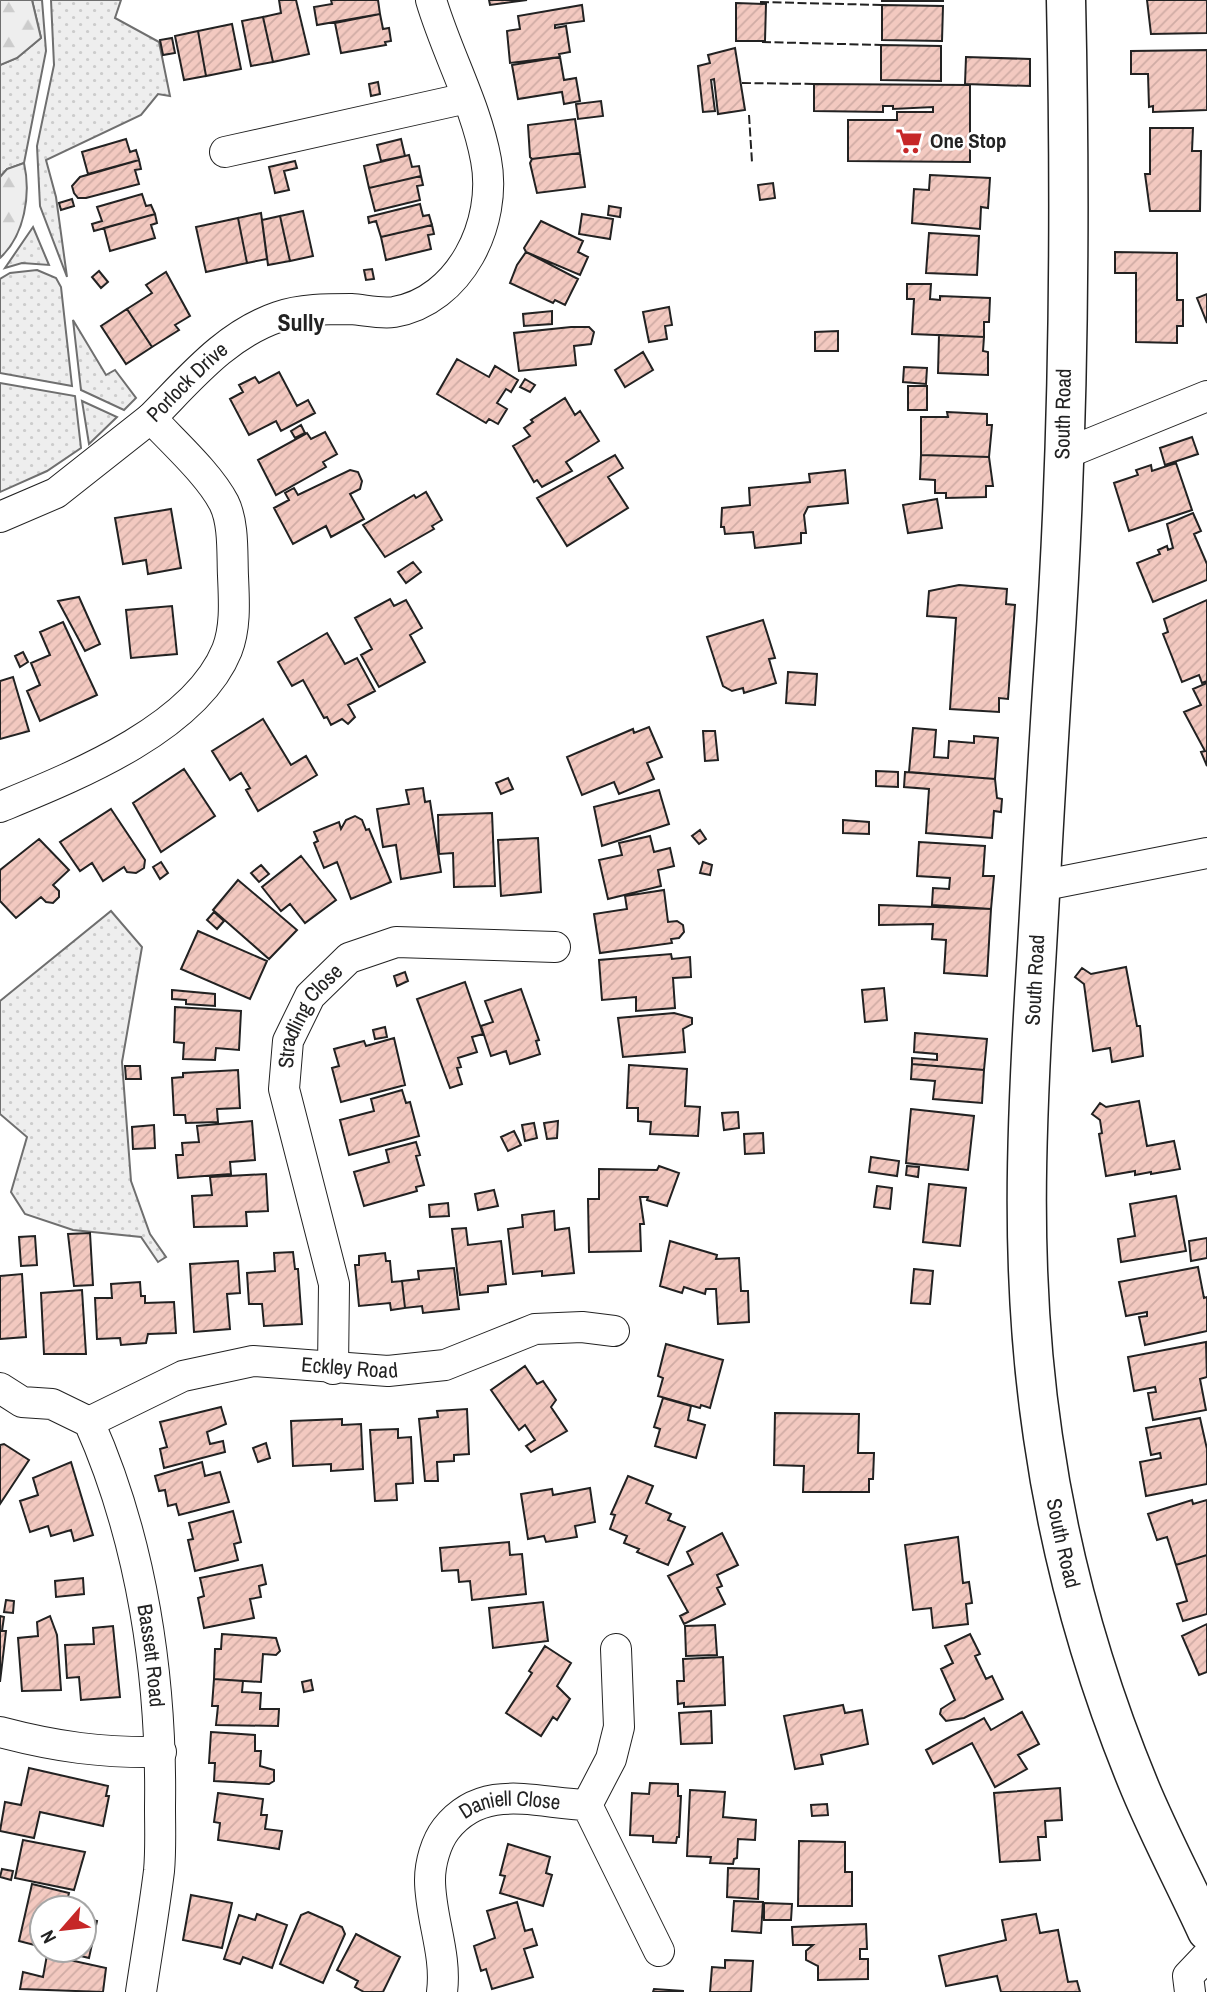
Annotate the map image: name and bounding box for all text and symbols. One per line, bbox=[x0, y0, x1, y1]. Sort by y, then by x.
supermarket icon: One Stop bbox=[894, 126, 924, 156]
place label: One Stop bbox=[930, 126, 1007, 155]
district label: Sully bbox=[277, 306, 325, 338]
street label: Porlock Drive bbox=[140, 335, 234, 428]
street label: South Road bbox=[1047, 368, 1078, 460]
street label: South Road bbox=[1018, 934, 1051, 1026]
street label: Stradling Close bbox=[271, 957, 349, 1069]
street label: Eckley Road bbox=[300, 1350, 399, 1385]
street label: South Road bbox=[1040, 1496, 1088, 1591]
street label: Bassett Road bbox=[130, 1602, 172, 1708]
street label: Daniell Close bbox=[453, 1784, 562, 1825]
north arrow bbox=[28, 1894, 98, 1964]
text: N bbox=[34, 1926, 62, 1948]

